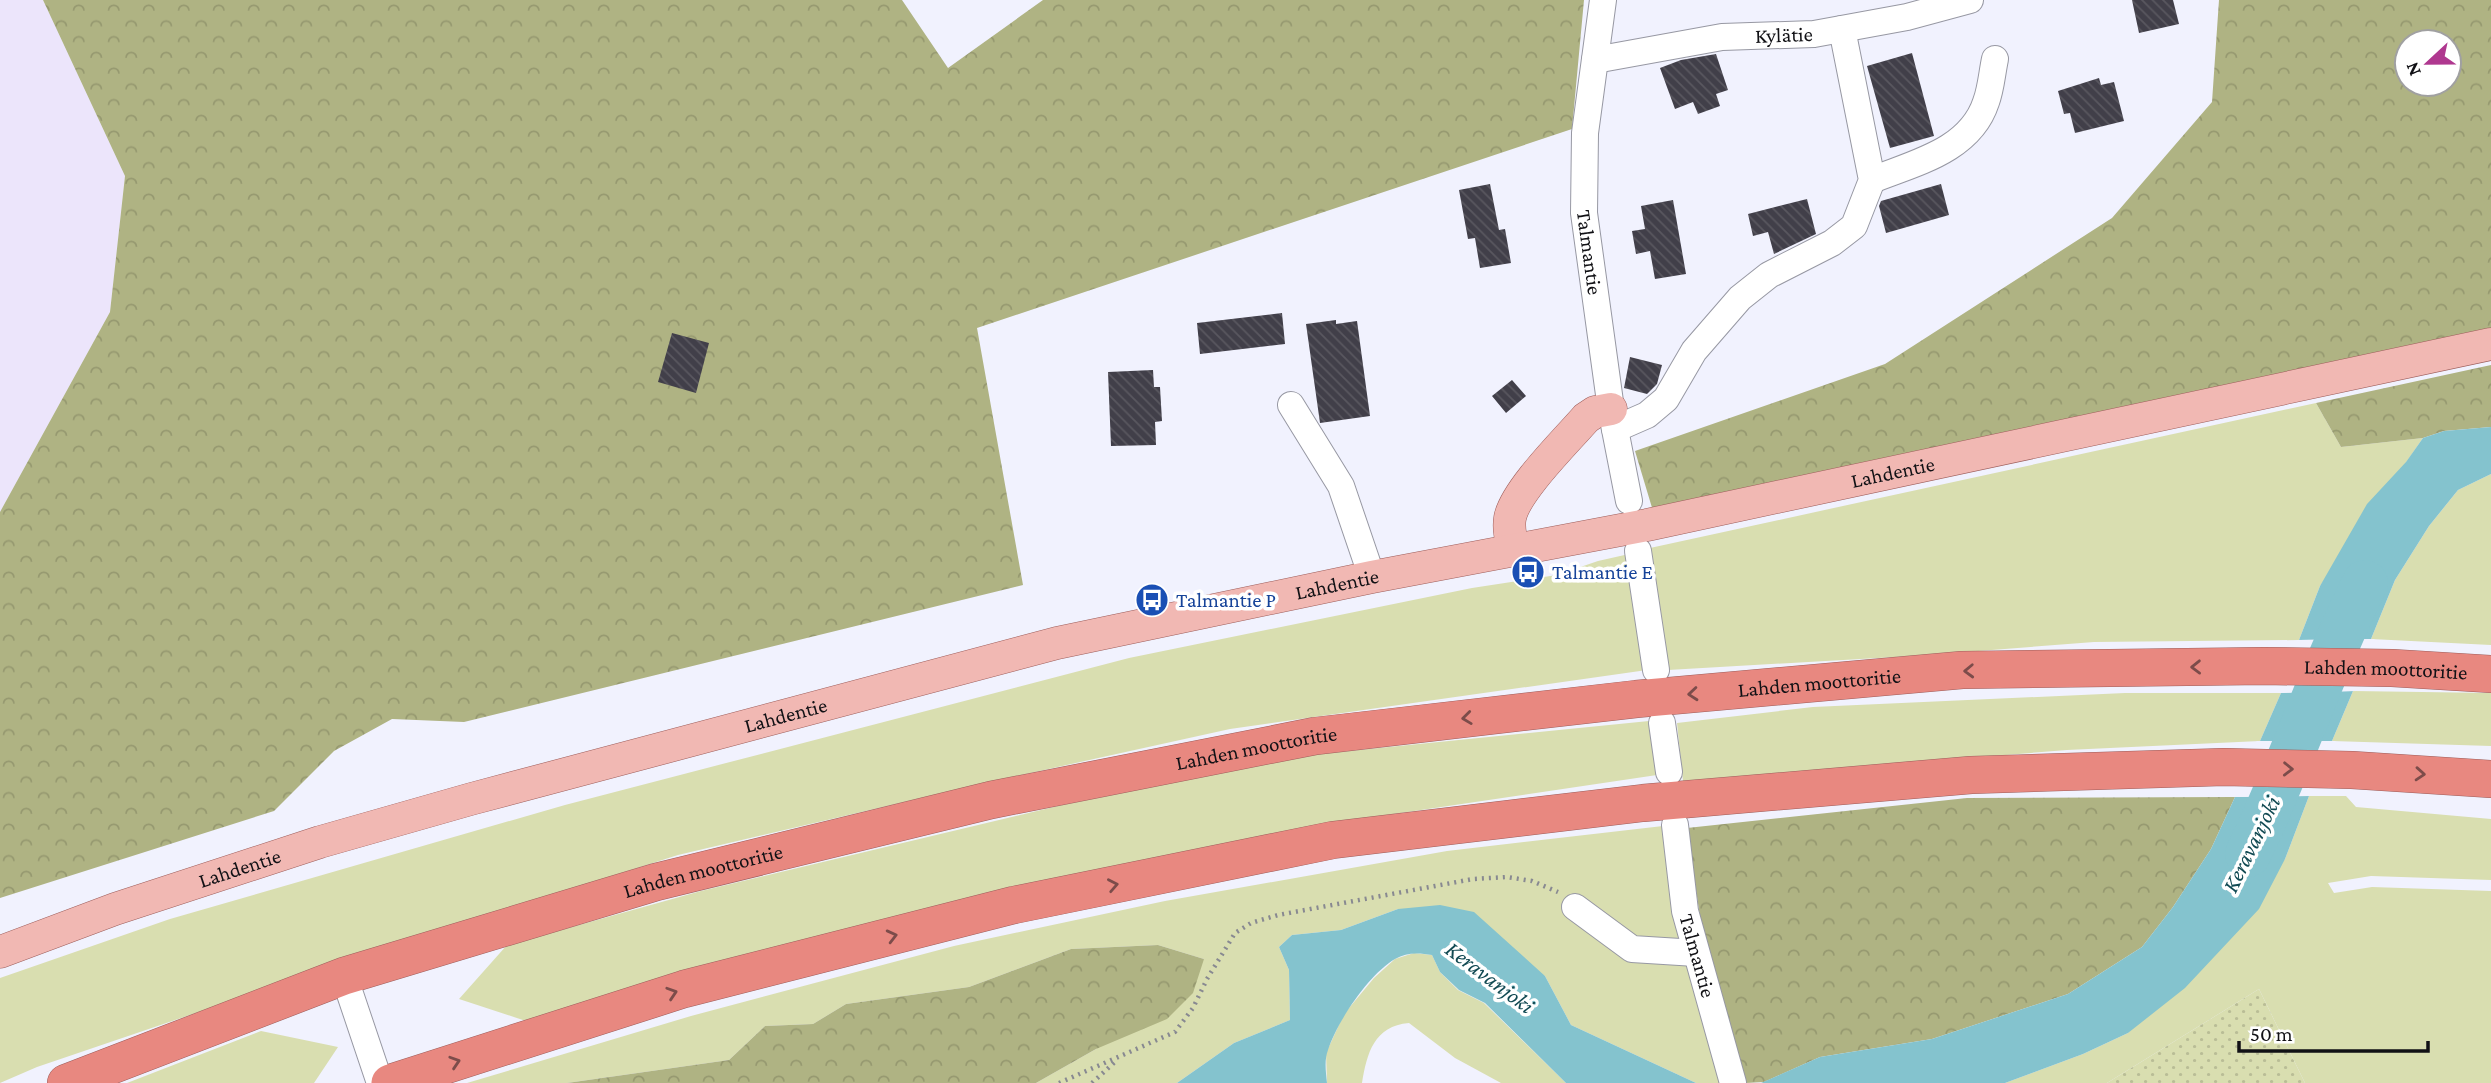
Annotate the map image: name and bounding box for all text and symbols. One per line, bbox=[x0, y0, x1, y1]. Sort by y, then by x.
street label: Kylätie bbox=[1755, 22, 1813, 48]
north arrow bbox=[2393, 28, 2463, 98]
text: N bbox=[2401, 59, 2425, 79]
street label: Talmantie bbox=[1572, 208, 1607, 296]
street label: Lahdentie bbox=[1849, 452, 1937, 493]
bus stop icon: Talmantie E bbox=[1509, 553, 1547, 591]
place label: Talmantie E bbox=[1552, 560, 1653, 584]
street label: Lahdentie bbox=[1293, 564, 1381, 605]
bus stop icon: Talmantie P bbox=[1133, 581, 1171, 619]
place label: Talmantie P bbox=[1176, 588, 1276, 612]
street label: Lahden moottoritie bbox=[2304, 655, 2468, 685]
one-way arrow bbox=[2190, 659, 2201, 675]
street label: Lahden moottoritie bbox=[1737, 663, 1902, 702]
one-way arrow bbox=[1963, 663, 1974, 678]
one-way arrow bbox=[1687, 686, 1698, 701]
street label: Lahdentie bbox=[742, 693, 830, 738]
one-way arrow bbox=[1461, 711, 1473, 726]
street label: Lahden moottoritie bbox=[1174, 722, 1338, 775]
one-way arrow bbox=[2283, 761, 2294, 776]
one-way arrow bbox=[2415, 766, 2426, 781]
water label: Keravanjoki bbox=[2217, 791, 2287, 897]
street label: Lahden moottoritie bbox=[620, 839, 785, 903]
street label: Lahdentie bbox=[196, 844, 284, 893]
one-way arrow bbox=[1107, 878, 1119, 893]
street label: Talmantie bbox=[1674, 911, 1721, 1000]
one-way arrow bbox=[886, 930, 898, 944]
water label: Keravanjoki bbox=[1440, 935, 1540, 1020]
one-way arrow bbox=[665, 987, 677, 1001]
scale bar bbox=[2239, 1010, 2428, 1054]
text: 50 m bbox=[2250, 1022, 2293, 1046]
one-way arrow bbox=[449, 1056, 461, 1071]

